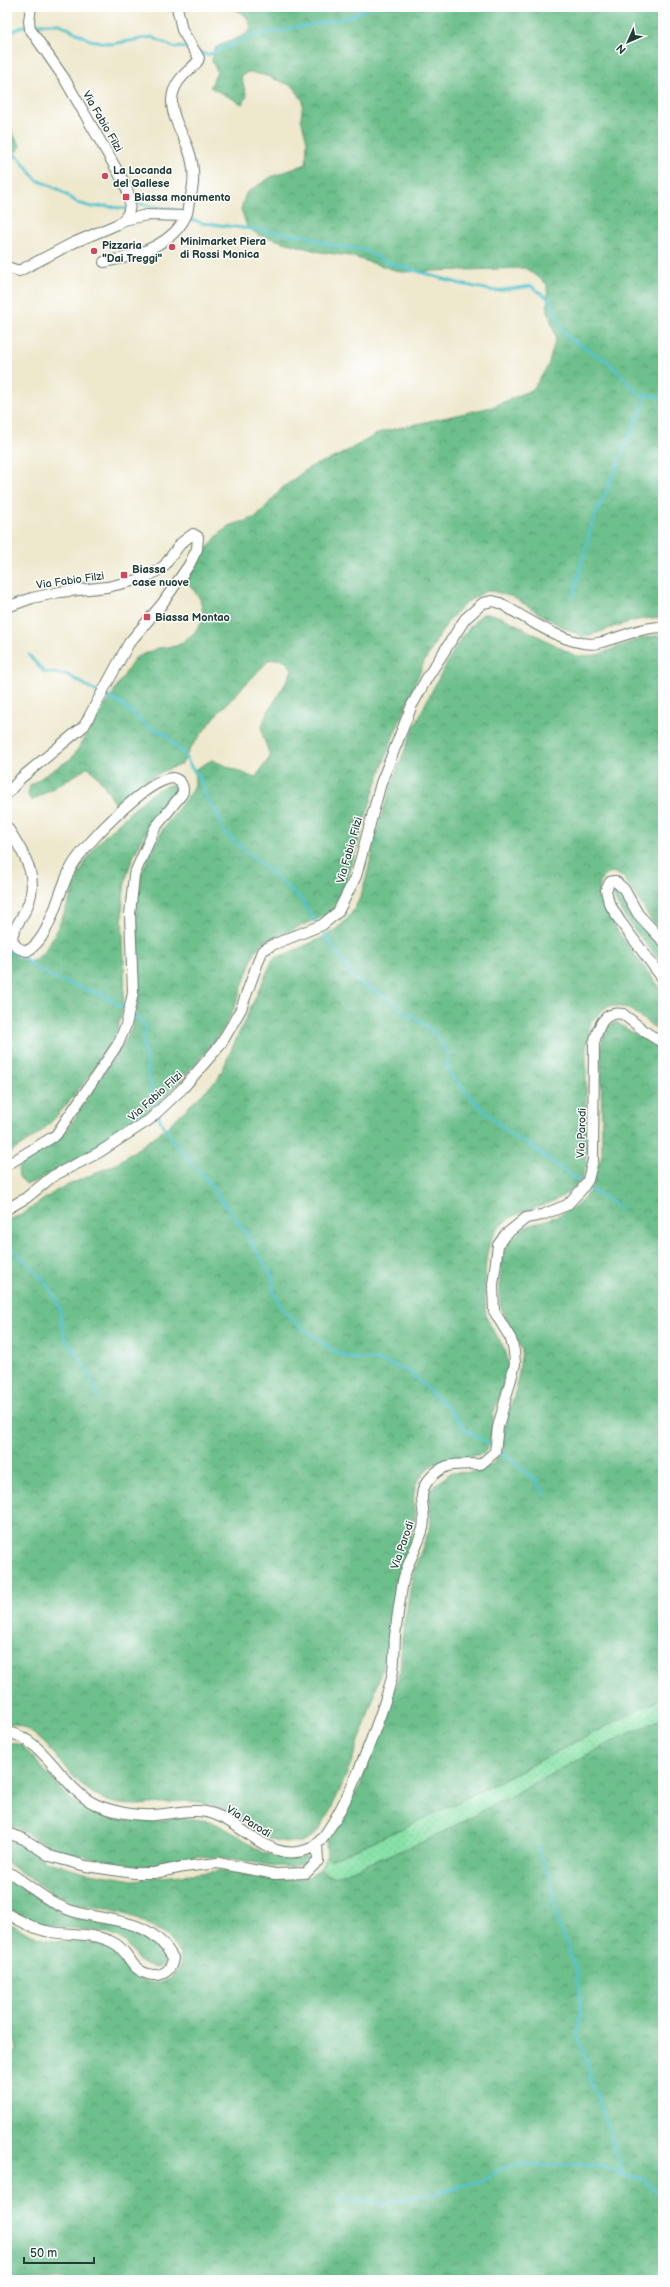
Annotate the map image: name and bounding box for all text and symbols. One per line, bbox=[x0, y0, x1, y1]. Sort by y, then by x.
north arrow bbox=[608, 22, 648, 62]
text: N bbox=[614, 41, 629, 56]
street label: Via Fabio Filzi bbox=[80, 88, 125, 154]
place label: La Locanda del Gallese bbox=[113, 164, 172, 190]
marker: La Locanda del Gallese bbox=[100, 171, 110, 181]
place label: Biassa monumento bbox=[134, 191, 230, 204]
marker: Biassa monumento bbox=[121, 192, 131, 202]
place label: Minimarket Piera di Rossi Monica bbox=[180, 235, 266, 261]
place label: Pizzaria "Dai Treggi" bbox=[102, 239, 163, 265]
marker: Minimarket Piera di Rossi Monica bbox=[167, 242, 177, 252]
marker: Pizzaria "Dai Treggi" bbox=[89, 246, 99, 256]
place label: Biassa case nuove bbox=[132, 563, 189, 589]
street label: Via Fabio Filzi bbox=[35, 569, 105, 592]
marker: Biassa case nuove bbox=[119, 570, 129, 580]
place label: Biassa Montao bbox=[155, 611, 230, 624]
marker: Biassa Montao bbox=[142, 612, 152, 622]
street label: Via Fabio Filzi bbox=[334, 815, 365, 885]
street label: Via Fabio Filzi bbox=[126, 1069, 185, 1124]
street label: Via Parodi bbox=[574, 1108, 589, 1158]
street label: Via Parodi bbox=[388, 1519, 417, 1571]
street label: Via Parodi bbox=[224, 1803, 273, 1840]
scale bar bbox=[24, 2239, 94, 2265]
text: 50 m bbox=[30, 2246, 57, 2261]

